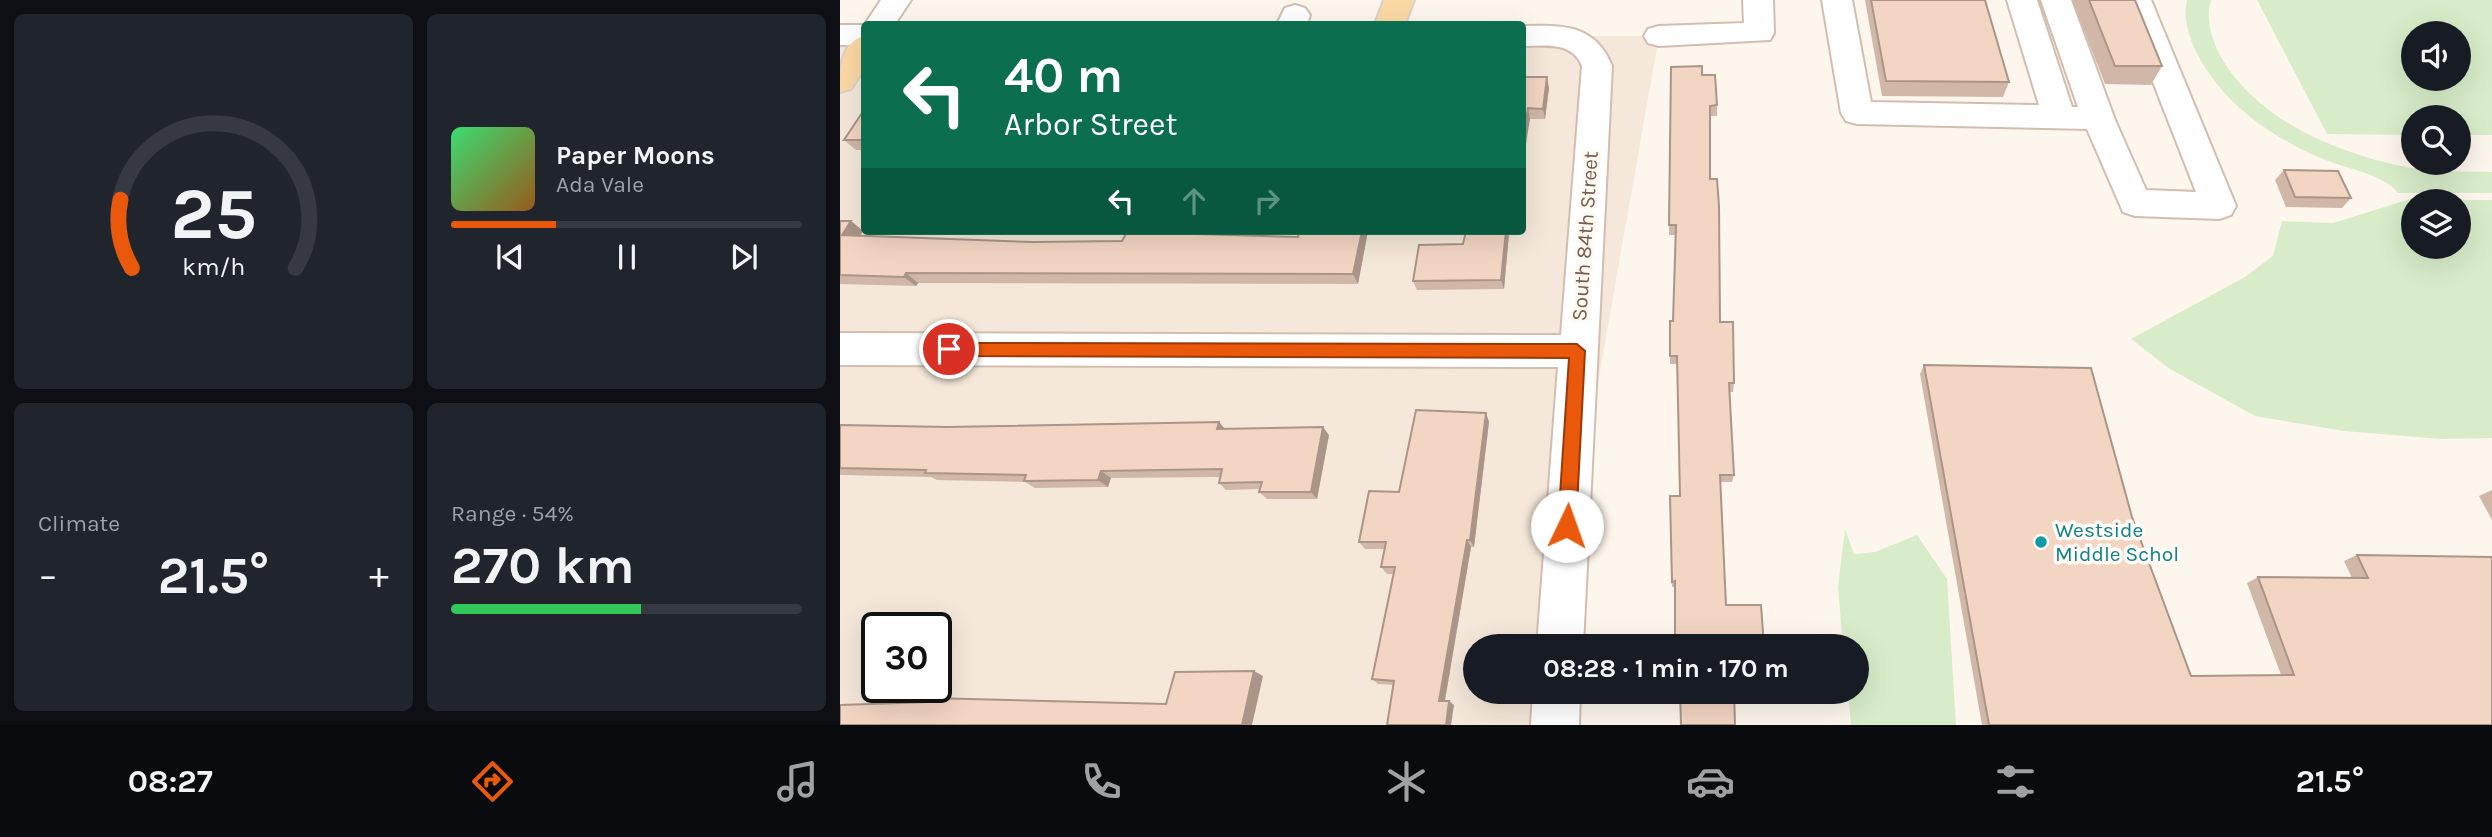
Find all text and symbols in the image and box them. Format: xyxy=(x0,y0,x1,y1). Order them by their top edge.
map controls xyxy=(2401,21,2471,259)
button: sound xyxy=(2401,21,2471,91)
text: 40 m xyxy=(1004,47,1123,104)
icon: left xyxy=(889,49,980,140)
button: search xyxy=(2401,105,2471,175)
text: Arbor Street xyxy=(1004,106,1177,143)
text: Paper Moons xyxy=(556,140,715,171)
street label: South 84th Street xyxy=(1567,150,1603,322)
text: 25 xyxy=(170,171,257,256)
text: Ada Vale xyxy=(556,171,644,198)
icon: left xyxy=(1102,182,1140,220)
icon: ahead xyxy=(1175,182,1213,220)
icon: right xyxy=(1248,182,1286,220)
button: layers xyxy=(2401,189,2471,259)
icon: previous xyxy=(491,238,529,276)
icon: pause xyxy=(608,238,646,276)
icon: next xyxy=(725,238,763,276)
text: km/h xyxy=(182,252,245,281)
pin xyxy=(919,319,979,379)
icon: arrive xyxy=(930,330,968,368)
position arrow xyxy=(1530,489,1604,563)
text: Range · 54% xyxy=(451,500,574,527)
text: Climate xyxy=(38,510,120,537)
place label: Westside Middle Schol xyxy=(2055,518,2179,566)
marker: Westside Middle Schol xyxy=(2033,534,2049,550)
text: 270 km xyxy=(451,535,634,596)
text: 21.5° xyxy=(158,545,269,606)
text: − xyxy=(38,553,58,598)
text: + xyxy=(369,553,389,598)
speed limit sign: 30 xyxy=(861,612,952,703)
text: 08:28 · 1 min · 170 m xyxy=(1543,653,1789,684)
icon: directions xyxy=(468,757,517,806)
icon: music xyxy=(773,757,822,806)
icon: phone xyxy=(1077,757,1126,806)
icon: climate xyxy=(1382,757,1431,806)
icon: car xyxy=(1686,757,1735,806)
icon: filters xyxy=(1991,757,2040,806)
text: 08:27 xyxy=(128,763,213,800)
text: 21.5° xyxy=(2295,763,2364,800)

